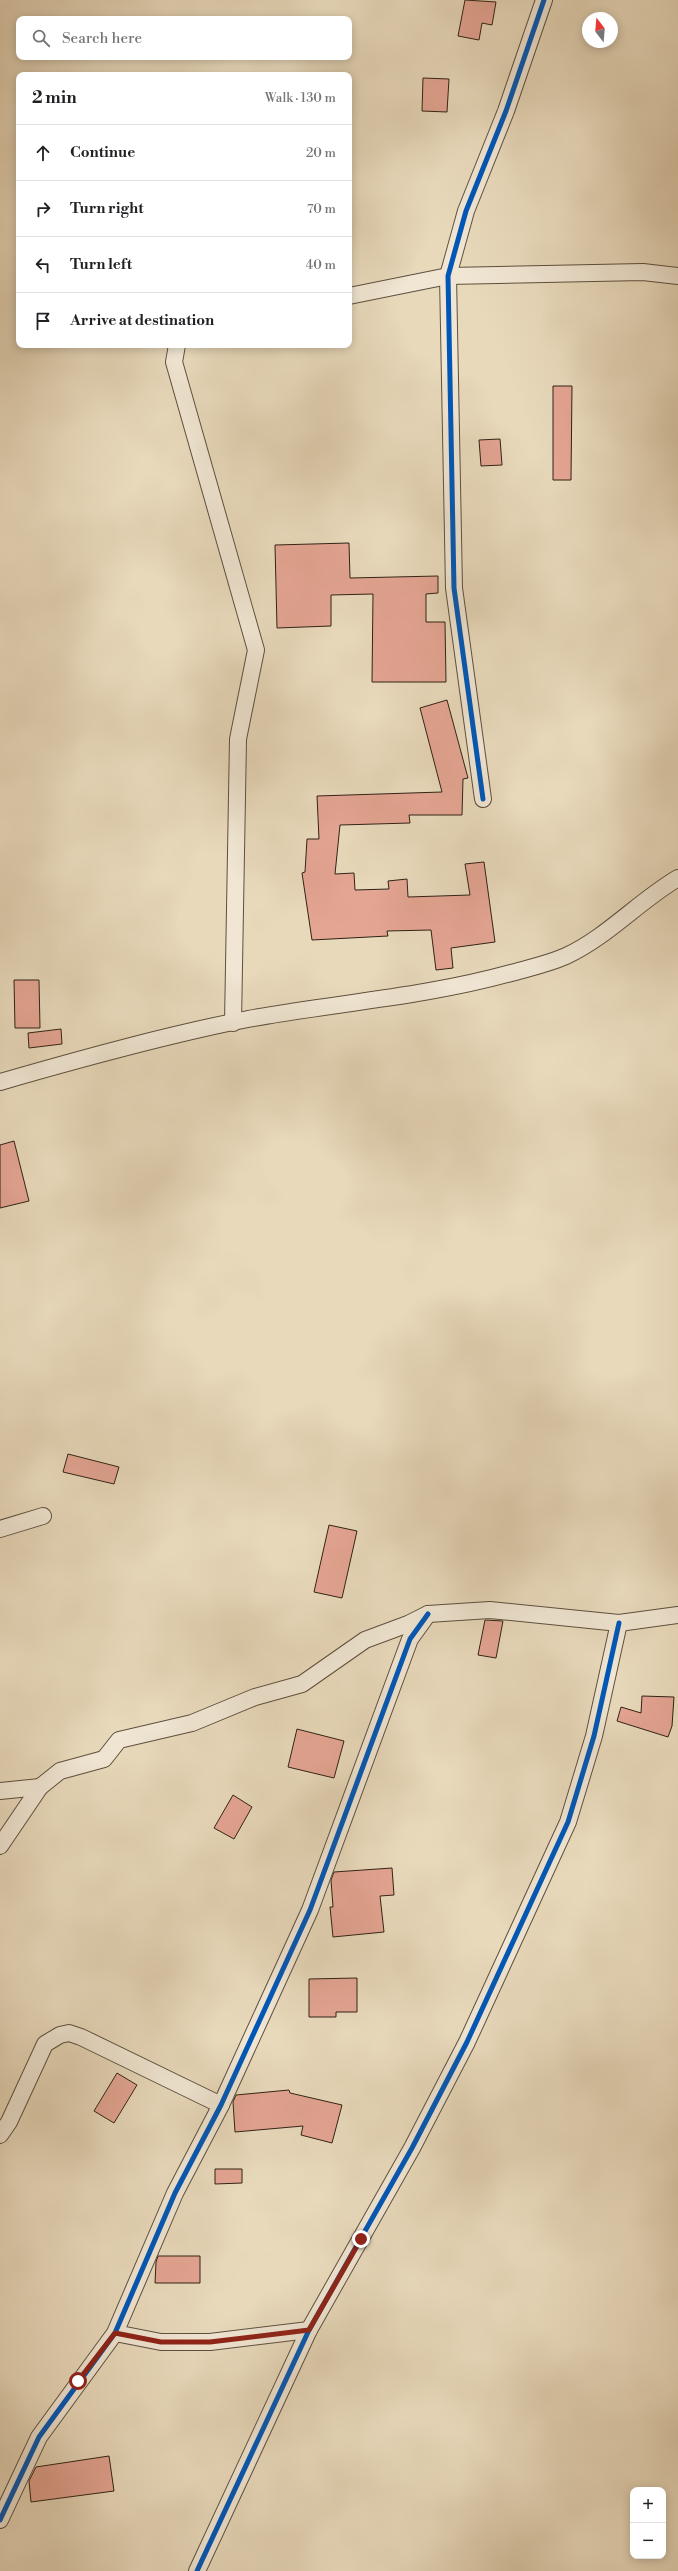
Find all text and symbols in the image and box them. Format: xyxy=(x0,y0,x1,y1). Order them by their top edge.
north arrow xyxy=(582,12,618,48)
search box xyxy=(16,16,352,60)
icon: search xyxy=(30,27,52,49)
text: Search here xyxy=(62,29,142,48)
text: 2 min xyxy=(32,87,77,109)
text: Walk · 130 m xyxy=(265,90,336,106)
icon: ahead xyxy=(32,142,54,164)
text: Continue xyxy=(70,143,135,162)
text: 20 m xyxy=(306,145,336,161)
icon: right xyxy=(32,198,54,220)
text: Turn right xyxy=(70,199,144,218)
text: 70 m xyxy=(307,201,336,217)
icon: left xyxy=(32,254,54,276)
text: Turn left xyxy=(70,255,132,274)
text: 40 m xyxy=(306,257,336,273)
icon: arrive xyxy=(32,310,54,332)
text: Arrive at destination xyxy=(70,311,214,330)
route end xyxy=(352,2230,370,2248)
route start xyxy=(69,2372,87,2390)
map controls xyxy=(630,2487,666,2559)
button: + xyxy=(630,2487,666,2523)
button: − xyxy=(630,2523,666,2559)

